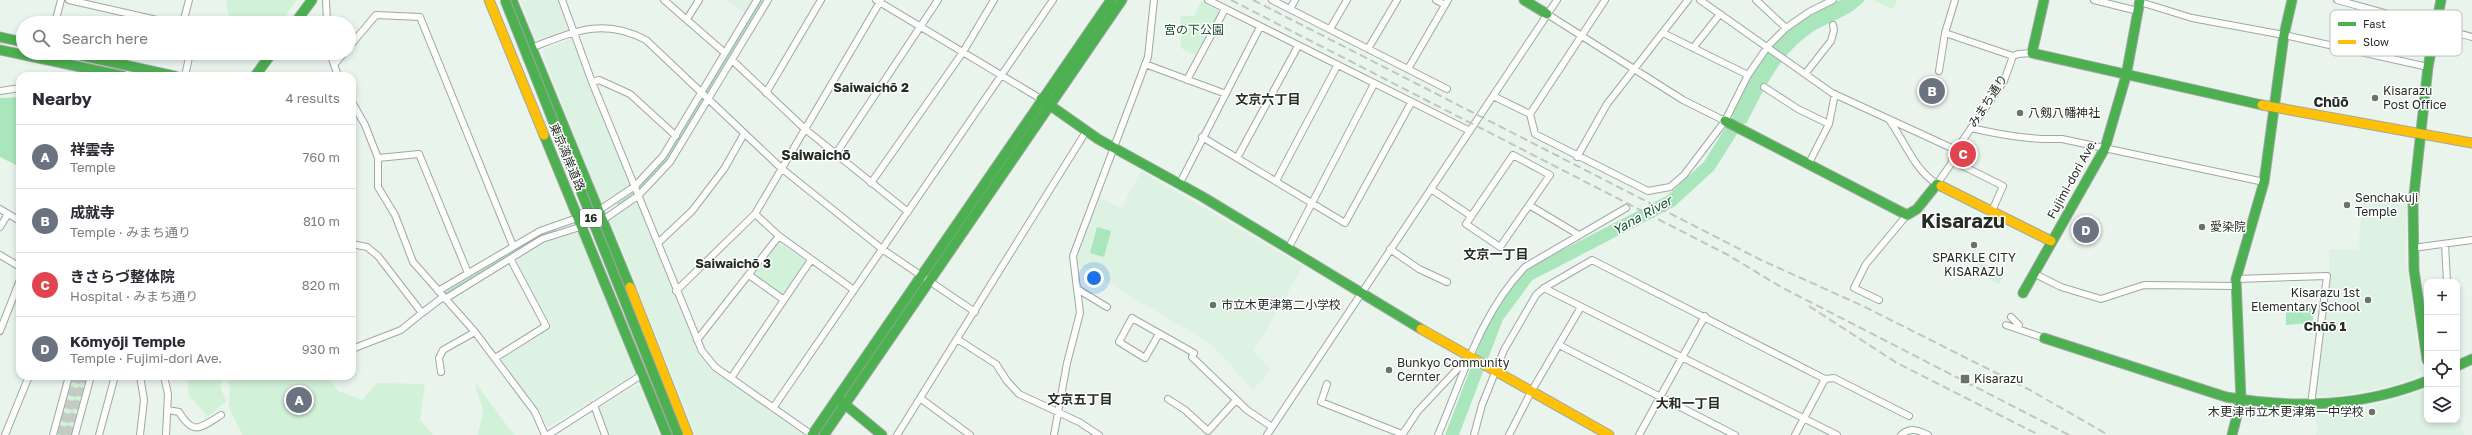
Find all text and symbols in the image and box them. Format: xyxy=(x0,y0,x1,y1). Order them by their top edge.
legend xyxy=(2330,10,2462,56)
search box xyxy=(16,16,356,60)
text: Fast xyxy=(2363,17,2386,30)
park label: 宮の下公園 xyxy=(1164,22,1224,37)
icon: search xyxy=(30,27,52,49)
text: Search here xyxy=(62,29,148,47)
text: Slow xyxy=(2363,35,2389,48)
street label: みまち通り xyxy=(1965,71,2010,130)
pin: B xyxy=(1919,76,1945,106)
district label: Saiwaichō 2 xyxy=(833,79,909,95)
place label: Kisarazu Post Office xyxy=(2383,83,2447,112)
text: Nearby xyxy=(32,88,92,109)
text: 4 results xyxy=(286,90,340,106)
district label: 文京六丁目 xyxy=(1235,91,1301,107)
district label: Chūō xyxy=(2313,93,2349,110)
marker: Kisarazu Post Office xyxy=(2370,93,2380,103)
place label: 八剱八幡神社 xyxy=(2028,105,2100,120)
marker: 八剱八幡神社 xyxy=(2015,108,2025,118)
street label: 東京湾岸道路 xyxy=(546,121,588,193)
street label: Fujimi-dori Ave. xyxy=(2043,136,2100,221)
pin: C xyxy=(1950,139,1976,169)
text: 祥雲寺 xyxy=(70,140,115,158)
district label: Saiwaichō xyxy=(781,146,851,163)
text: A xyxy=(40,149,50,165)
text: 760 m xyxy=(302,149,340,165)
text: Temple xyxy=(70,159,116,175)
place label: Senchakuji Temple xyxy=(2355,190,2418,219)
water label: Yana River xyxy=(1610,191,1676,238)
marker: Senchakuji Temple xyxy=(2342,200,2352,210)
text: 成就寺 xyxy=(70,203,115,221)
district label: Kisarazu xyxy=(1921,208,2005,232)
road number: 16 xyxy=(580,209,602,227)
text: B xyxy=(40,213,50,229)
text: 810 m xyxy=(303,213,340,229)
pin: D xyxy=(2073,215,2099,245)
place label: 愛染院 xyxy=(2210,219,2246,234)
marker: 愛染院 xyxy=(2197,222,2207,232)
text: Temple · みまち通り xyxy=(70,224,191,240)
marker: SPARKLE CITY KISARAZU xyxy=(1969,240,1979,250)
district label: 文京一丁目 xyxy=(1463,246,1529,262)
place label: SPARKLE CITY KISARAZU xyxy=(1932,250,2016,279)
district label: Saiwaichō 3 xyxy=(695,255,771,271)
text: きさらづ整体院 xyxy=(70,267,175,285)
your location xyxy=(1084,268,1104,288)
text: C xyxy=(40,277,50,293)
text: 820 m xyxy=(302,277,340,293)
map controls xyxy=(2424,279,2460,423)
button: + xyxy=(2424,279,2460,315)
place label: Kisarazu 1st Elementary School xyxy=(2251,285,2360,314)
text: Hospital · みまち通り xyxy=(70,288,198,304)
marker: Kisarazu 1st Elementary School xyxy=(2363,295,2373,305)
place label: 市立木更津第二小学校 xyxy=(1221,297,1341,312)
marker: 市立木更津第二小学校 xyxy=(1208,300,1218,310)
button: − xyxy=(2424,315,2460,351)
district label: Chūō 1 xyxy=(2304,318,2347,334)
text: Kōmyōji Temple xyxy=(70,332,186,350)
text: D xyxy=(40,341,50,357)
text: 930 m xyxy=(302,341,340,357)
text: Temple · Fujimi-dori Ave. xyxy=(70,350,222,366)
button: locate xyxy=(2424,351,2460,387)
place label: Bunkyo Community Cernter xyxy=(1397,355,1510,384)
marker: Bunkyo Community Cernter xyxy=(1384,365,1394,375)
place label: Kisarazu xyxy=(1974,371,2023,386)
marker: Kisarazu xyxy=(1959,373,1971,385)
pin: A xyxy=(286,385,312,415)
button: layers xyxy=(2424,387,2460,423)
district label: 文京五丁目 xyxy=(1047,391,1113,407)
district label: 大和一丁目 xyxy=(1655,395,1721,411)
place label: 木更津市立木更津第一中学校 xyxy=(2208,404,2364,419)
marker: 木更津市立木更津第一中学校 xyxy=(2367,407,2377,417)

